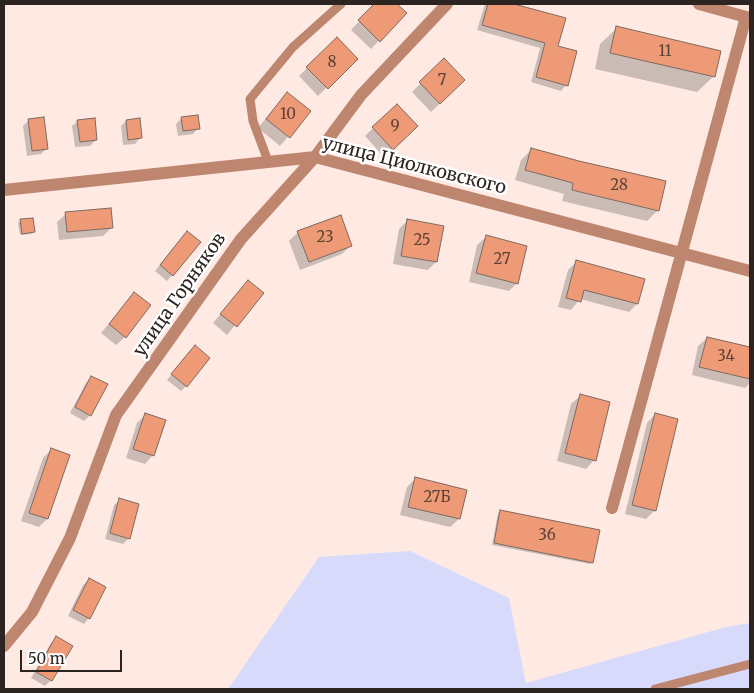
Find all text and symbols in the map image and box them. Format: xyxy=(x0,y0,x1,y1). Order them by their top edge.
house number: 11 xyxy=(658,43,672,61)
house number: 8 xyxy=(328,54,336,72)
house number: 7 xyxy=(438,72,446,90)
house number: 10 xyxy=(280,106,296,124)
house number: 9 xyxy=(390,118,400,136)
street label: улица Циолковского xyxy=(320,133,508,199)
house number: 28 xyxy=(610,177,628,195)
street label: улица Горняков xyxy=(129,229,231,361)
house number: 23 xyxy=(317,229,333,247)
house number: 25 xyxy=(413,232,431,250)
house number: 27 xyxy=(494,251,510,269)
house number: 34 xyxy=(717,348,735,366)
house number: 27Б xyxy=(423,489,451,507)
house number: 36 xyxy=(538,527,556,545)
scale bar xyxy=(22,640,125,672)
text: 50 m xyxy=(28,649,65,668)

